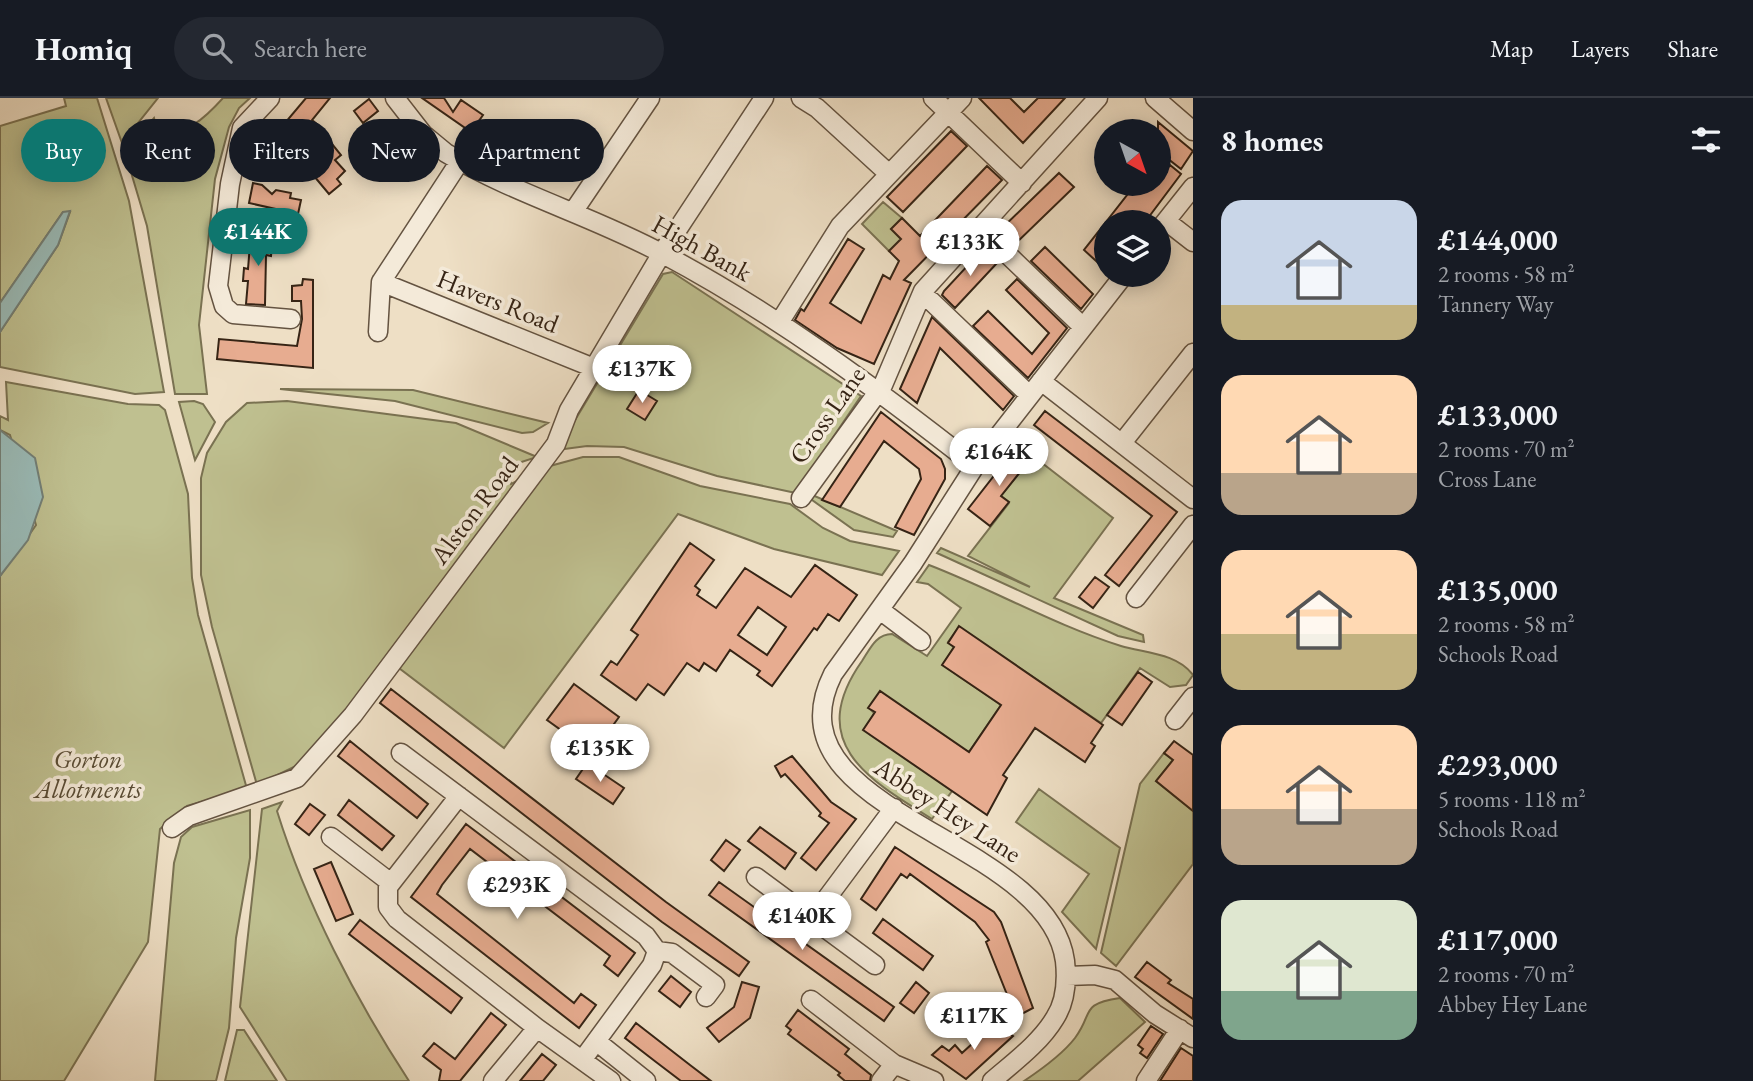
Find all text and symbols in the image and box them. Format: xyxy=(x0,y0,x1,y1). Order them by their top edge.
search box xyxy=(174,17,664,80)
text: Homiq xyxy=(35,27,132,70)
icon: search xyxy=(198,29,236,67)
text: Search here xyxy=(254,31,367,65)
text: Map xyxy=(1490,33,1533,64)
text: Layers xyxy=(1571,33,1630,64)
text: Share xyxy=(1668,33,1718,64)
chip: Buy xyxy=(21,119,106,182)
chip: Rent xyxy=(120,119,215,182)
chip: Filters xyxy=(229,119,334,182)
chip: New xyxy=(348,119,440,182)
chip: Apartment xyxy=(454,119,604,182)
north arrow xyxy=(1094,119,1171,196)
map controls xyxy=(1094,119,1171,287)
text: 8 homes xyxy=(1221,121,1323,160)
icon: filters xyxy=(1687,121,1725,159)
street label: High Bank xyxy=(646,207,759,290)
pin: £144K xyxy=(209,208,307,268)
button: layers xyxy=(1094,210,1171,287)
text: £144K xyxy=(224,216,292,246)
pin: £133K xyxy=(921,218,1019,278)
text: £144,000 xyxy=(1438,220,1558,259)
text: £133K xyxy=(936,226,1004,256)
icon: home xyxy=(1277,228,1361,312)
text: 2 rooms · 58 m² xyxy=(1438,259,1575,289)
street label: Havers Road xyxy=(432,261,565,341)
text: Tannery Way xyxy=(1438,289,1554,319)
pin: £137K xyxy=(593,345,691,405)
text: £137K xyxy=(608,353,676,383)
street label: Cross Lane xyxy=(781,360,873,470)
text: £133,000 xyxy=(1438,395,1558,434)
icon: home xyxy=(1277,403,1361,487)
pin: £164K xyxy=(950,428,1048,488)
text: 2 rooms · 70 m² xyxy=(1438,434,1575,464)
text: £164K xyxy=(965,436,1033,466)
street label: Alston Road xyxy=(422,448,526,572)
text: Cross Lane xyxy=(1438,464,1537,494)
text: £135,000 xyxy=(1438,570,1558,609)
icon: home xyxy=(1277,578,1361,662)
text: 2 rooms · 58 m² xyxy=(1438,609,1575,639)
text: Schools Road xyxy=(1438,639,1558,669)
pin: £135K xyxy=(551,724,649,784)
text: £135K xyxy=(566,732,634,762)
park label: Gorton Allotments xyxy=(33,742,142,806)
text: £293,000 xyxy=(1438,745,1558,784)
street label: Abbey Hey Lane xyxy=(867,749,1028,870)
icon: home xyxy=(1277,753,1361,837)
text: 5 rooms · 118 m² xyxy=(1438,784,1586,814)
text: Schools Road xyxy=(1438,814,1558,844)
pin: £293K xyxy=(468,862,566,921)
text: £293K xyxy=(483,869,551,899)
pin: £140K xyxy=(753,892,851,952)
text: £140K xyxy=(768,900,836,930)
text: £117,000 xyxy=(1438,920,1558,959)
icon: home xyxy=(1277,928,1361,1012)
text: 2 rooms · 70 m² xyxy=(1438,959,1575,989)
text: Abbey Hey Lane xyxy=(1438,989,1587,1019)
pin: £117K xyxy=(925,992,1023,1052)
text: £117K xyxy=(940,1000,1008,1030)

